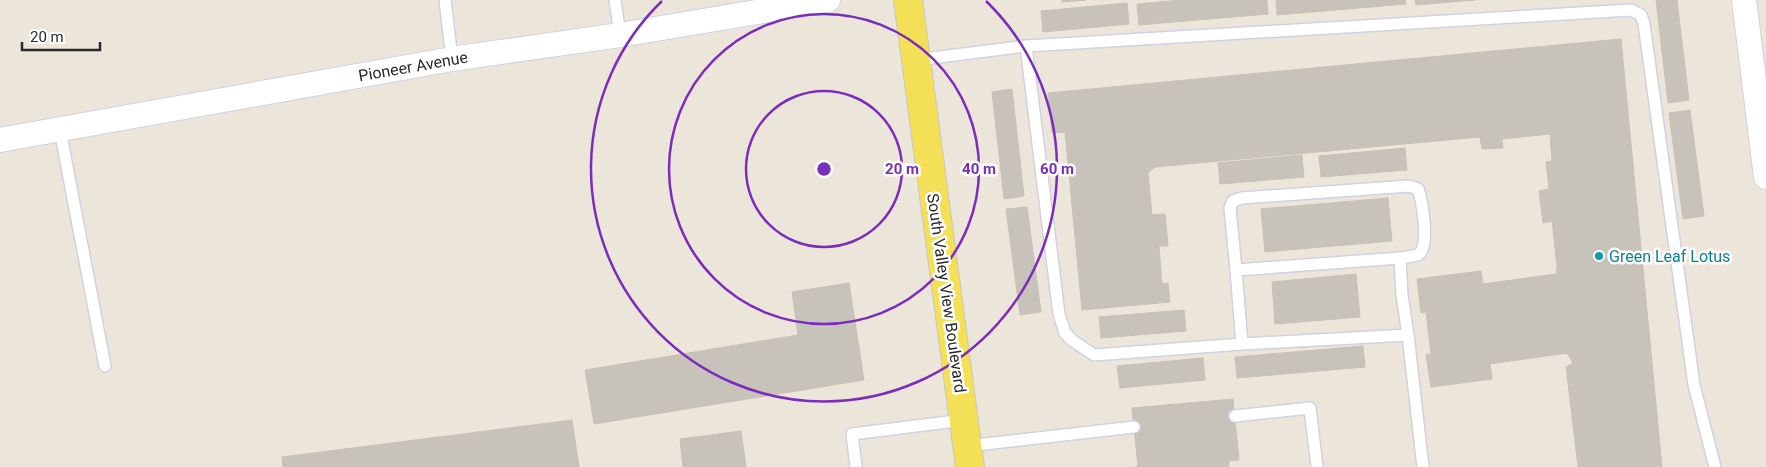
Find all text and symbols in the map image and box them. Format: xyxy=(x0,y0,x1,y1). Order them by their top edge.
scale bar xyxy=(22,20,100,52)
text: 20 m xyxy=(30,28,64,46)
street label: Pioneer Avenue xyxy=(357,48,469,85)
centre of rings xyxy=(815,160,833,178)
text: 20 m xyxy=(885,160,919,178)
text: 40 m xyxy=(962,160,996,178)
text: 60 m xyxy=(1040,160,1074,178)
street label: South Valley View Boulevard xyxy=(923,192,970,394)
place label: Green Leaf Lotus xyxy=(1609,247,1730,266)
marker: Green Leaf Lotus xyxy=(1593,250,1605,262)

